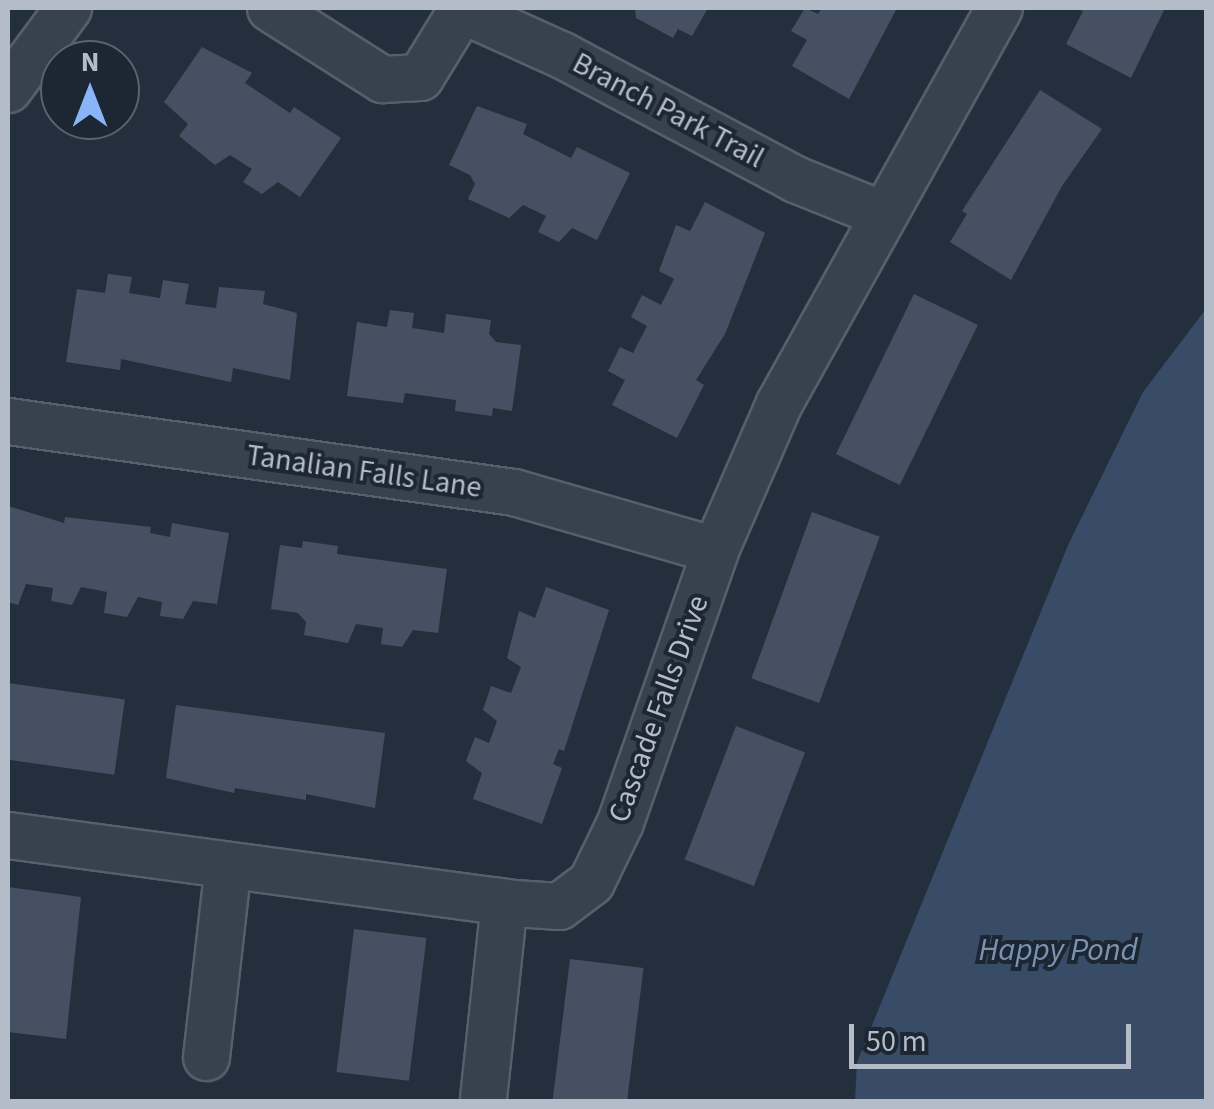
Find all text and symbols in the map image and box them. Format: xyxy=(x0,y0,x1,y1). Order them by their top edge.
north arrow xyxy=(40,40,140,140)
text: N xyxy=(81,42,99,82)
street label: Branch Park Trail xyxy=(566,45,770,177)
street label: Tanalian Falls Lane xyxy=(244,438,484,506)
street label: Cascade Falls Drive xyxy=(601,591,717,827)
water label: Happy Pond xyxy=(978,931,1138,969)
scale bar xyxy=(854,1004,1136,1066)
text: 50 m xyxy=(866,1020,927,1063)

